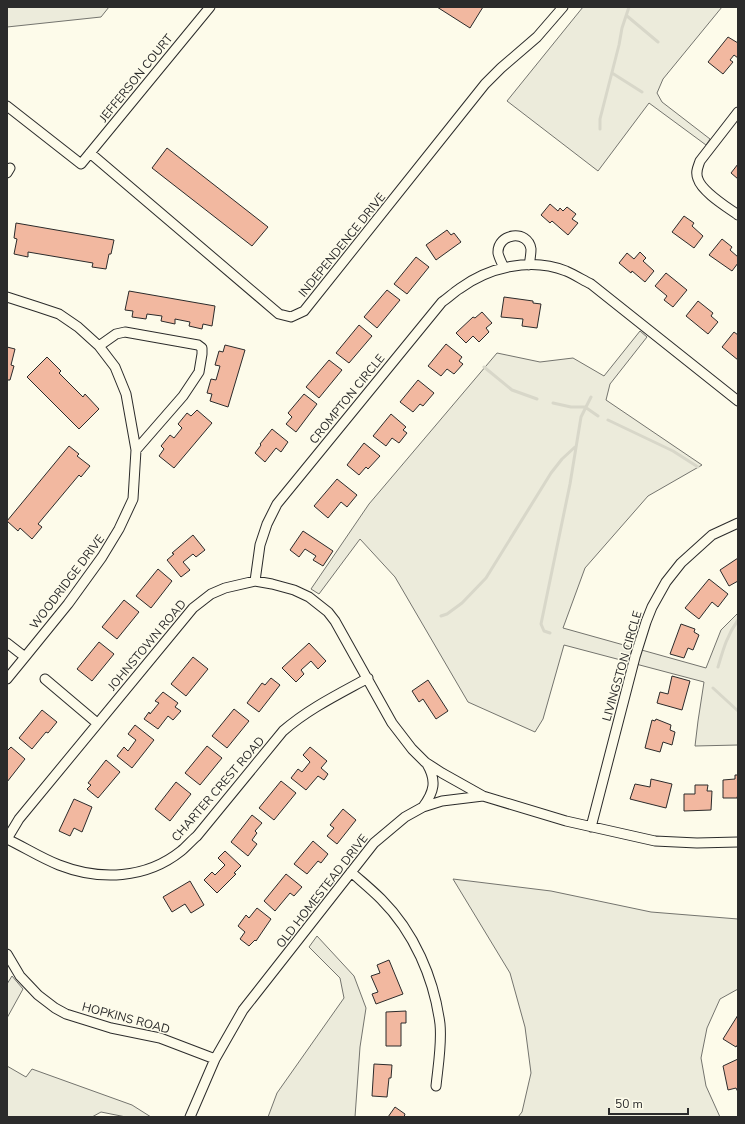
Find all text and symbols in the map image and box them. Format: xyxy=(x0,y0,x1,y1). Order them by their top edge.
street label: JEFFERSON COURT xyxy=(95,30,177,126)
street label: INDEPENDENCE DRIVE xyxy=(295,190,389,300)
street label: CROMPTON CIRCLE xyxy=(306,351,388,447)
street label: WOODRIDGE DRIVE xyxy=(26,532,108,632)
street label: JOHNSTOWN ROAD xyxy=(104,596,190,695)
street label: LIVINGSTON CIRCLE xyxy=(599,609,645,723)
street label: CHARTER CREST ROAD xyxy=(168,733,268,845)
street label: OLD HOMESTEAD DRIVE xyxy=(272,831,372,951)
street label: HOPKINS ROAD xyxy=(80,999,172,1037)
scale bar xyxy=(609,1090,688,1116)
text: 50 m xyxy=(615,1096,643,1112)

